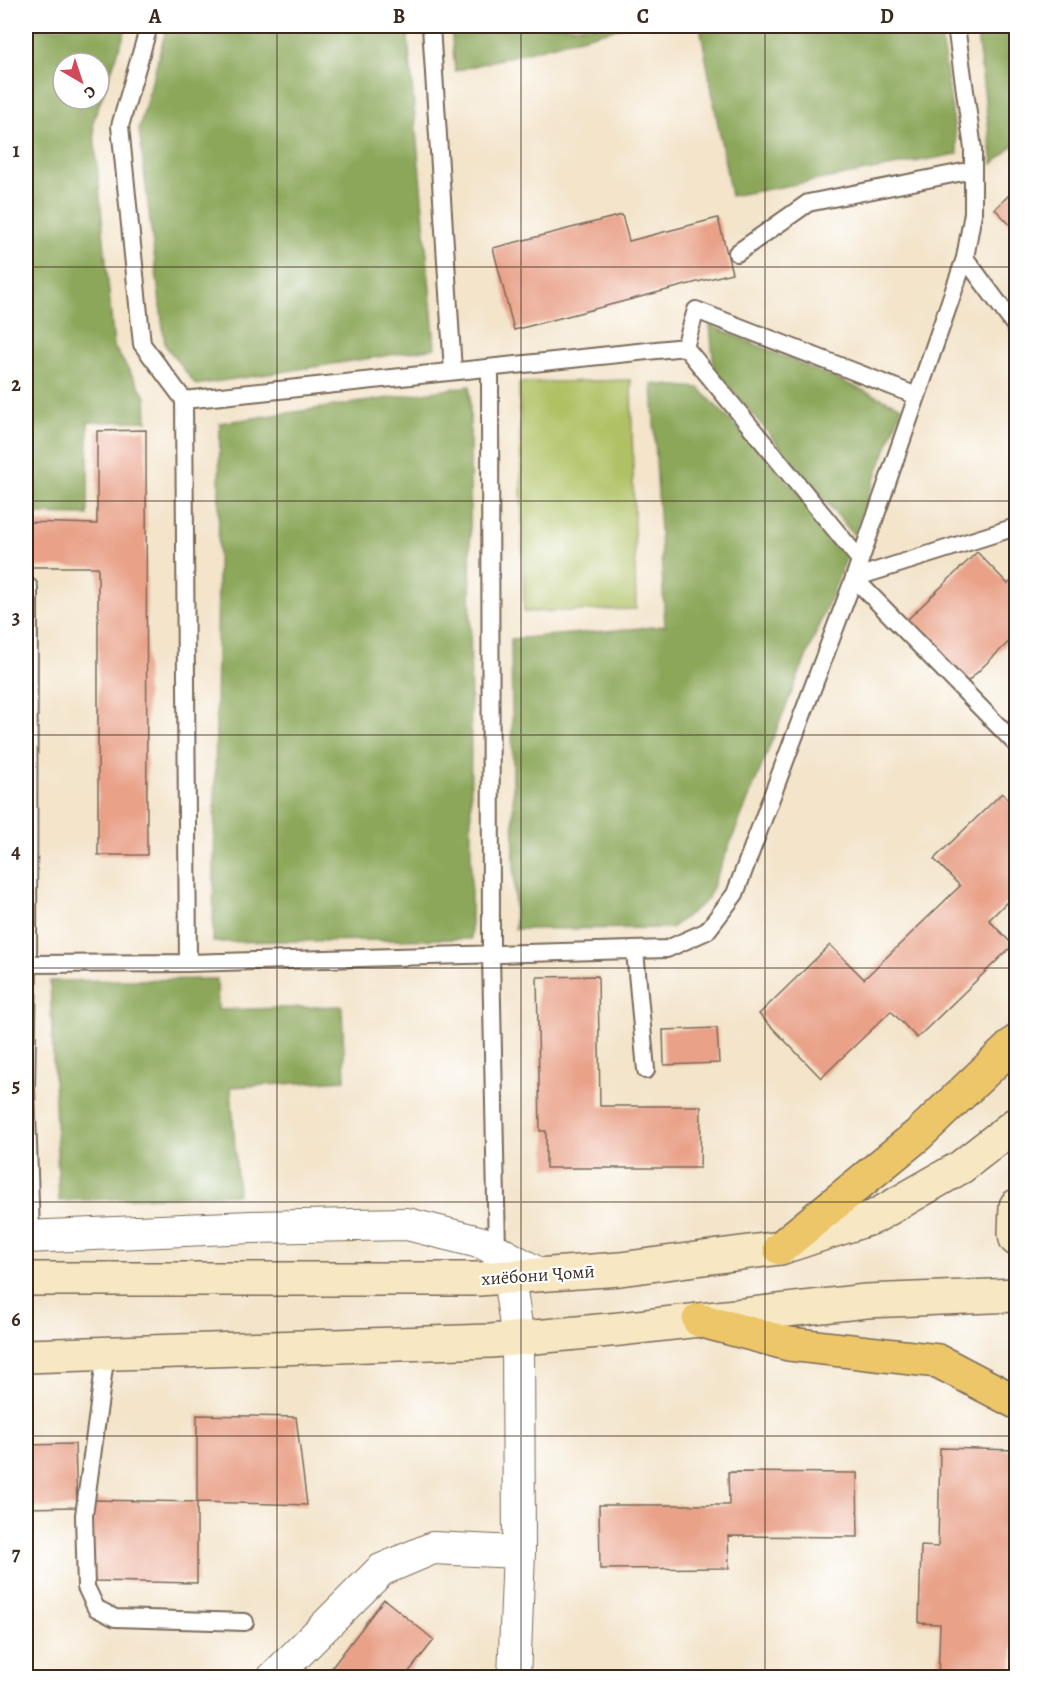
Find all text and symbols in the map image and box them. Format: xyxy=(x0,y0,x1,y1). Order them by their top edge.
text: A xyxy=(148,3,162,30)
text: B xyxy=(393,3,405,30)
text: C xyxy=(637,3,649,30)
text: D xyxy=(880,3,894,30)
north arrow xyxy=(51,51,111,111)
text: С xyxy=(79,80,101,104)
text: 1 xyxy=(12,137,20,164)
text: 2 xyxy=(11,371,21,398)
text: 3 xyxy=(12,604,20,631)
text: 4 xyxy=(11,838,21,865)
text: 5 xyxy=(12,1072,20,1099)
street label: хиёбони Ҷомӣ xyxy=(481,1259,595,1291)
text: 6 xyxy=(11,1306,21,1333)
text: 7 xyxy=(12,1540,21,1567)

